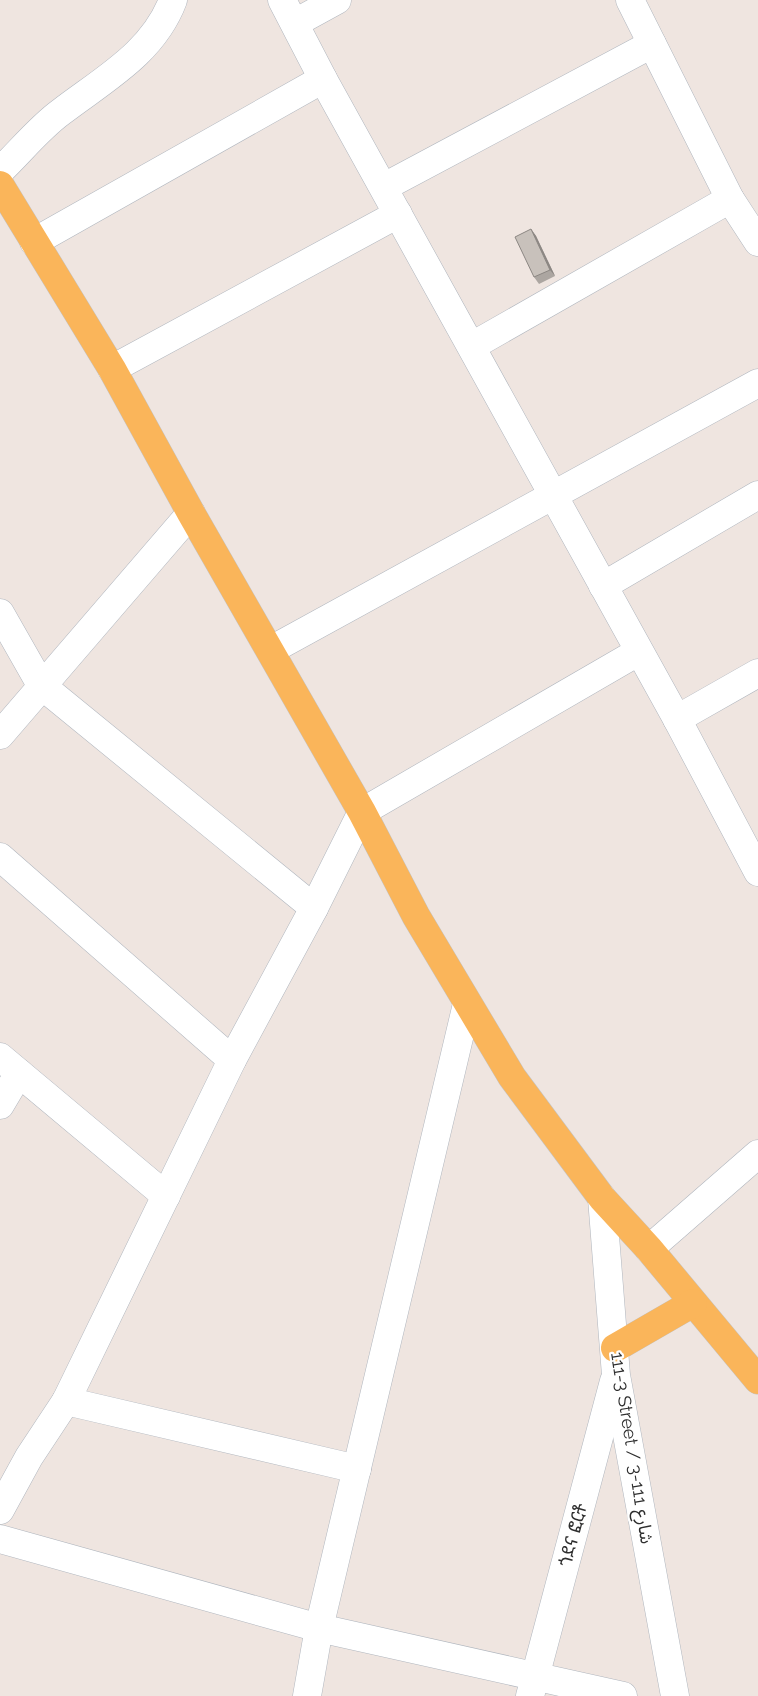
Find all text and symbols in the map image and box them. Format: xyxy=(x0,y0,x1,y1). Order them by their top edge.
street label: 111-3 Street / شارع 111-3 xyxy=(603,1350,658,1546)
street label: ጎደና ፎርቶ xyxy=(554,1501,591,1569)

